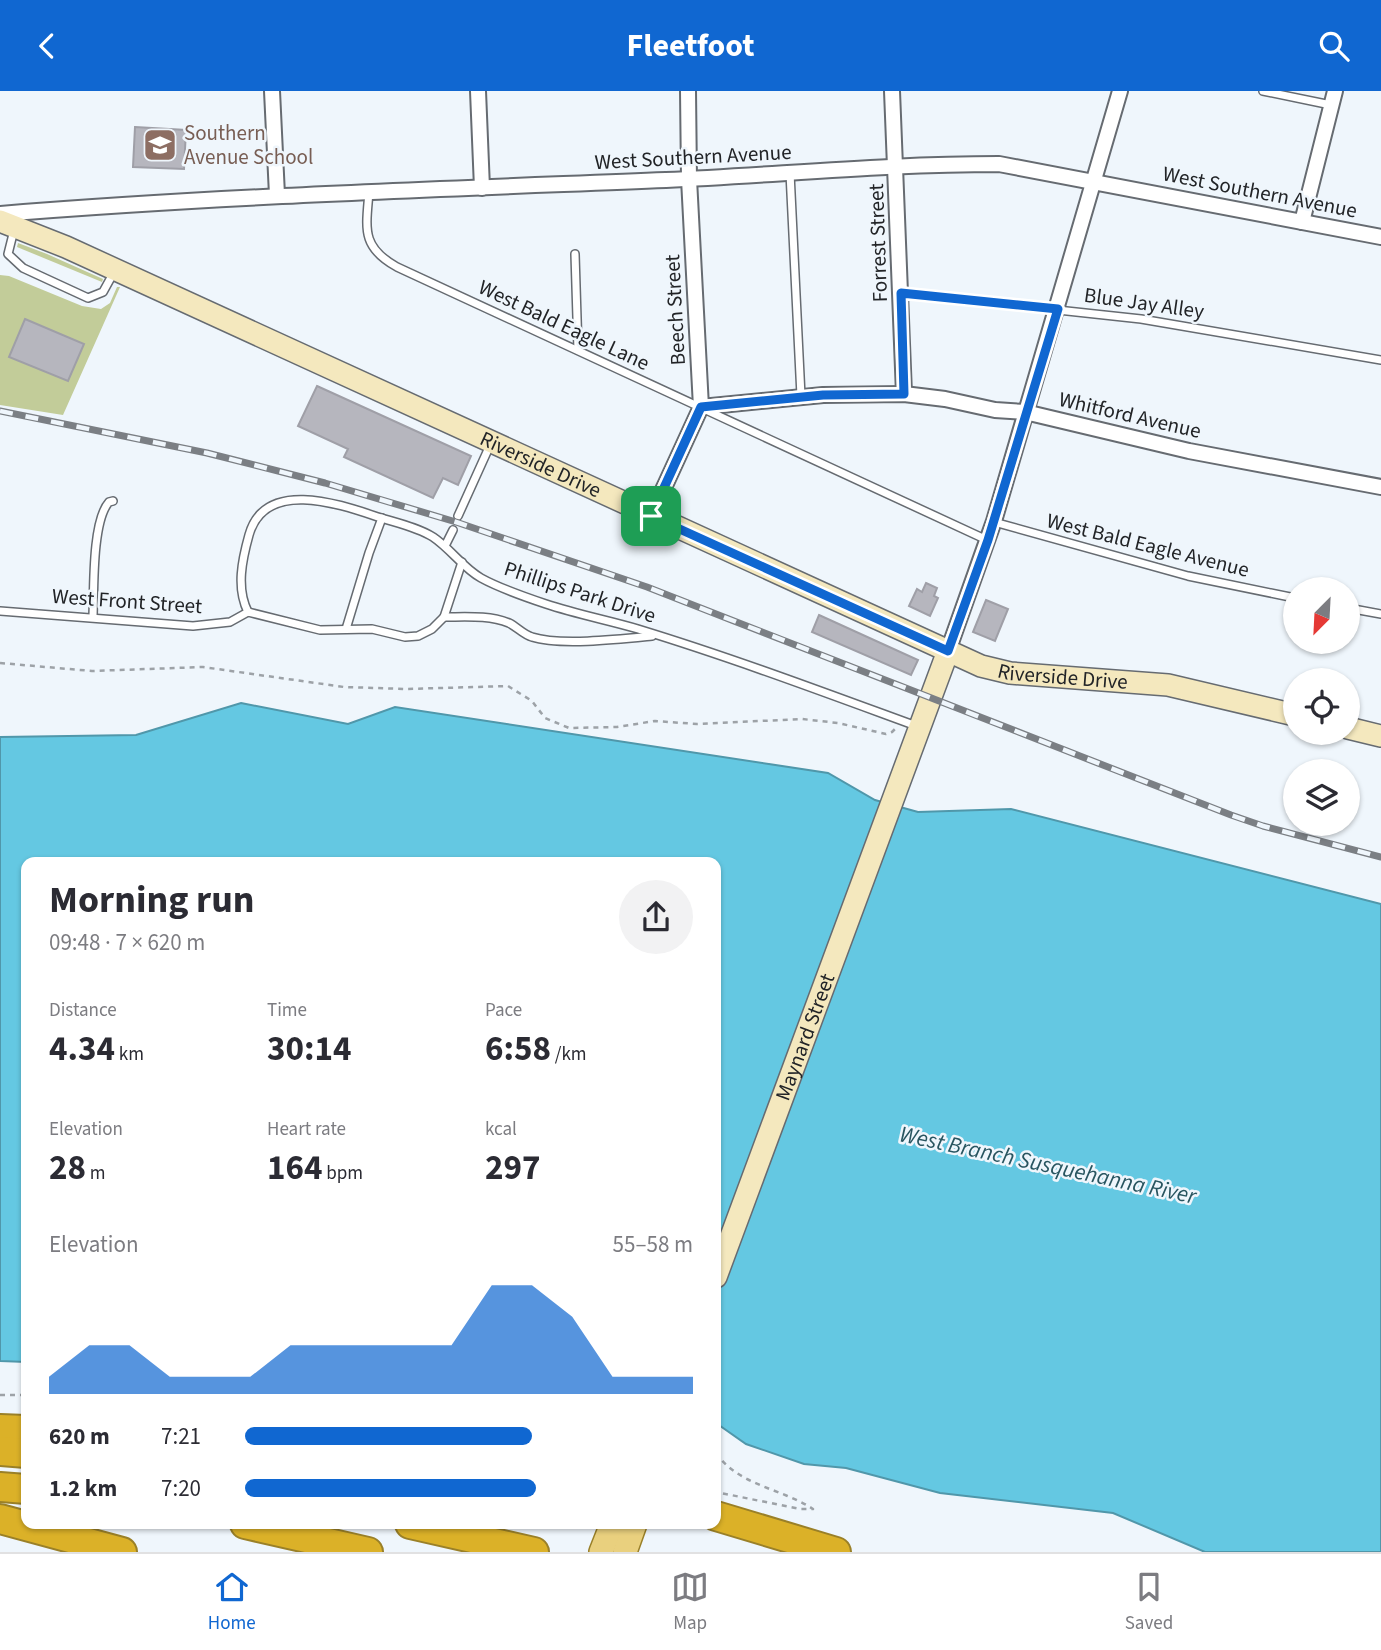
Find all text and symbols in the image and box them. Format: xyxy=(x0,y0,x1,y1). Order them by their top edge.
text: Fleetfoot xyxy=(626,23,755,69)
icon: back xyxy=(28,27,66,65)
icon: search xyxy=(1315,27,1353,65)
place label: Southern Avenue School xyxy=(184,118,313,172)
school or university icon: Southern Avenue School xyxy=(141,126,179,164)
street label: West Southern Avenue xyxy=(594,137,792,177)
street label: West Southern Avenue xyxy=(1160,158,1360,226)
street label: Forrest Street xyxy=(861,183,895,303)
street label: Beech Street xyxy=(657,254,693,366)
street label: West Bald Eagle Lane xyxy=(474,272,654,378)
street label: Blue Jay Alley xyxy=(1082,280,1206,326)
street label: Whitford Avenue xyxy=(1056,384,1204,446)
street label: Riverside Drive xyxy=(475,424,606,505)
pin xyxy=(621,486,681,546)
icon: arrive xyxy=(632,497,670,535)
street label: West Bald Eagle Avenue xyxy=(1044,505,1252,585)
street label: Phillips Park Drive xyxy=(500,553,660,631)
north arrow xyxy=(1283,577,1360,655)
map controls xyxy=(1283,577,1360,836)
street label: West Front Street xyxy=(51,581,203,621)
street label: Riverside Drive xyxy=(995,656,1129,697)
button: locate xyxy=(1283,668,1360,745)
button: layers xyxy=(1283,759,1360,836)
text: Morning run xyxy=(49,873,254,927)
button: share xyxy=(619,880,693,954)
text: 09:48 · 7 × 620 m xyxy=(49,926,205,959)
street label: Maynard Street xyxy=(768,969,842,1105)
text: Distance xyxy=(49,997,117,1024)
text: Time xyxy=(267,997,307,1024)
text: Pace xyxy=(485,997,522,1024)
text: 4.34 xyxy=(49,1024,115,1074)
text: 30:14 xyxy=(267,1024,351,1074)
text: 6:58 xyxy=(485,1024,551,1074)
text: km xyxy=(115,1041,144,1068)
text: /km xyxy=(551,1041,587,1068)
text: Elevation xyxy=(49,1116,123,1143)
text: Heart rate xyxy=(267,1116,346,1143)
text: kcal xyxy=(485,1116,517,1143)
water label: West Branch Susquehanna River xyxy=(897,1117,1200,1213)
text: 28 xyxy=(49,1143,86,1193)
text: 164 xyxy=(267,1143,322,1193)
text: 297 xyxy=(485,1143,540,1193)
text: m xyxy=(86,1160,106,1187)
text: bpm xyxy=(322,1160,363,1187)
text: Elevation xyxy=(49,1228,139,1261)
text: 55–58 m xyxy=(613,1228,693,1261)
text: 620 m xyxy=(49,1420,110,1453)
text: 7:21 xyxy=(161,1420,201,1453)
text: 1.2 km xyxy=(49,1472,117,1505)
text: 7:20 xyxy=(161,1472,201,1505)
tab: Home xyxy=(208,1568,256,1637)
tab: Map xyxy=(671,1568,709,1637)
tab: Saved xyxy=(1125,1568,1173,1637)

